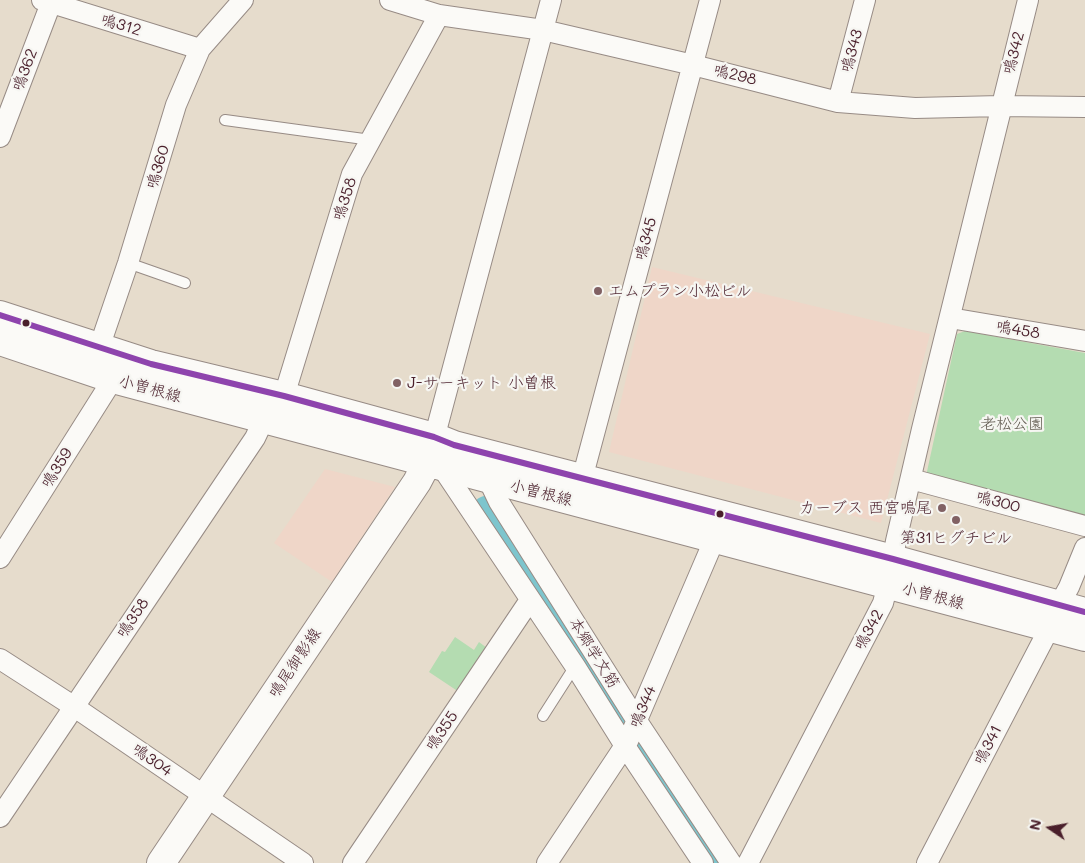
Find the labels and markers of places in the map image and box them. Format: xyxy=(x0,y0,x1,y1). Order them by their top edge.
place label: エムプラン小松ビル xyxy=(608,281,752,301)
marker: エムプラン小松ビル xyxy=(592,285,604,297)
unlabelled marker xyxy=(21,318,31,328)
place label: J-サーキット 小曽根 xyxy=(407,373,556,393)
marker: J-サーキット 小曽根 xyxy=(391,377,403,389)
place label: カーブス 西宮鳴尾 xyxy=(799,498,932,518)
marker: カーブス 西宮鳴尾 xyxy=(936,502,948,514)
unlabelled marker xyxy=(715,509,725,519)
marker: 第31ヒグチビル xyxy=(950,514,962,526)
place label: 第31ヒグチビル xyxy=(900,528,1012,548)

